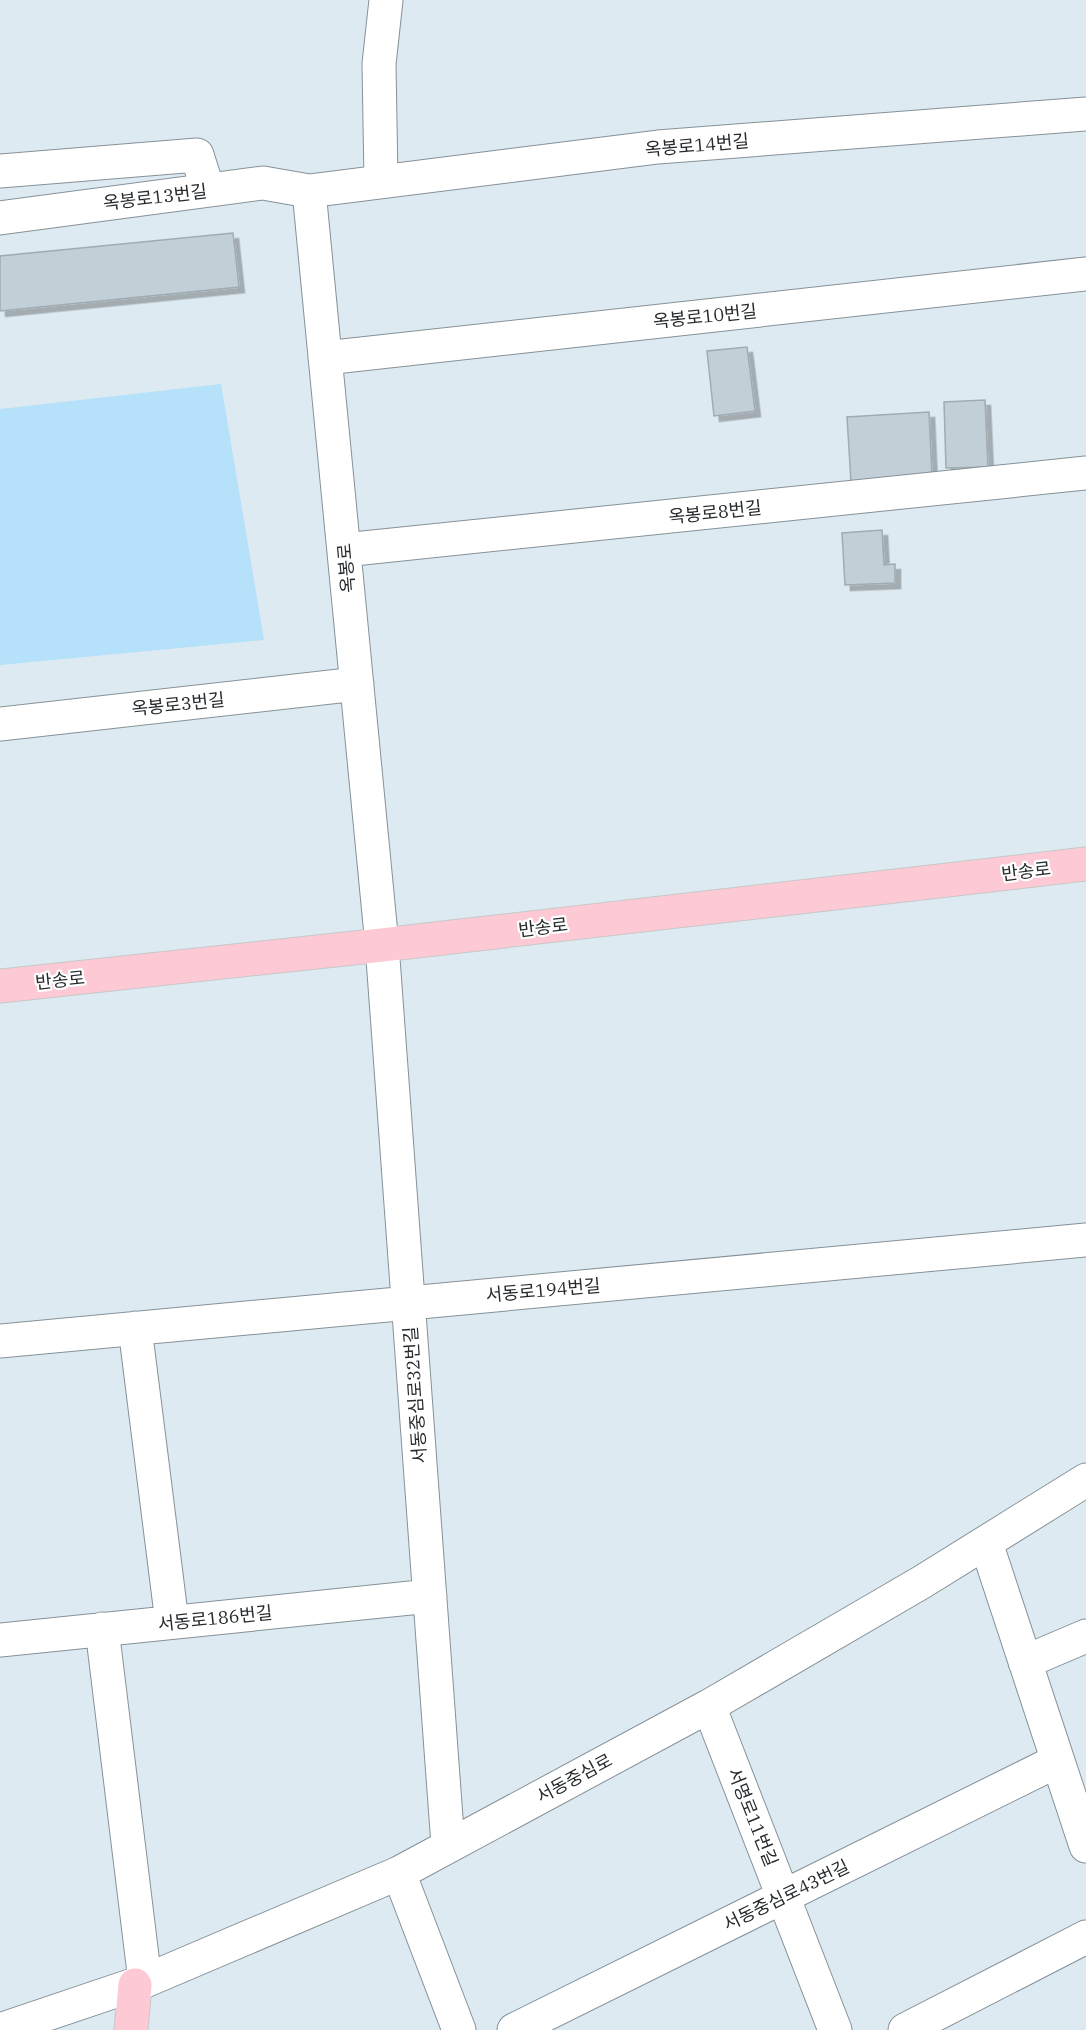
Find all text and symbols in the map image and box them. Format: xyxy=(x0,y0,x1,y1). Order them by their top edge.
street label: 옥봉로14번길 xyxy=(644,129,750,161)
street label: 옥봉로13번길 xyxy=(102,179,208,215)
street label: 옥봉로10번길 xyxy=(652,299,758,333)
street label: 옥봉로8번길 xyxy=(667,496,763,528)
street label: 옥봉로 xyxy=(332,542,360,594)
street label: 옥봉로3번길 xyxy=(130,688,226,720)
street label: 반송로 xyxy=(1000,857,1052,885)
street label: 반송로 xyxy=(517,913,569,941)
street label: 반송로 xyxy=(34,966,86,994)
street label: 서동로194번길 xyxy=(485,1274,601,1306)
street label: 서동중심로32번길 xyxy=(399,1326,431,1464)
street label: 서동로186번길 xyxy=(157,1601,273,1635)
street label: 서동중심로 xyxy=(532,1748,616,1808)
street label: 서명로11번길 xyxy=(723,1764,783,1870)
street label: 서동중심로43번길 xyxy=(719,1855,853,1935)

